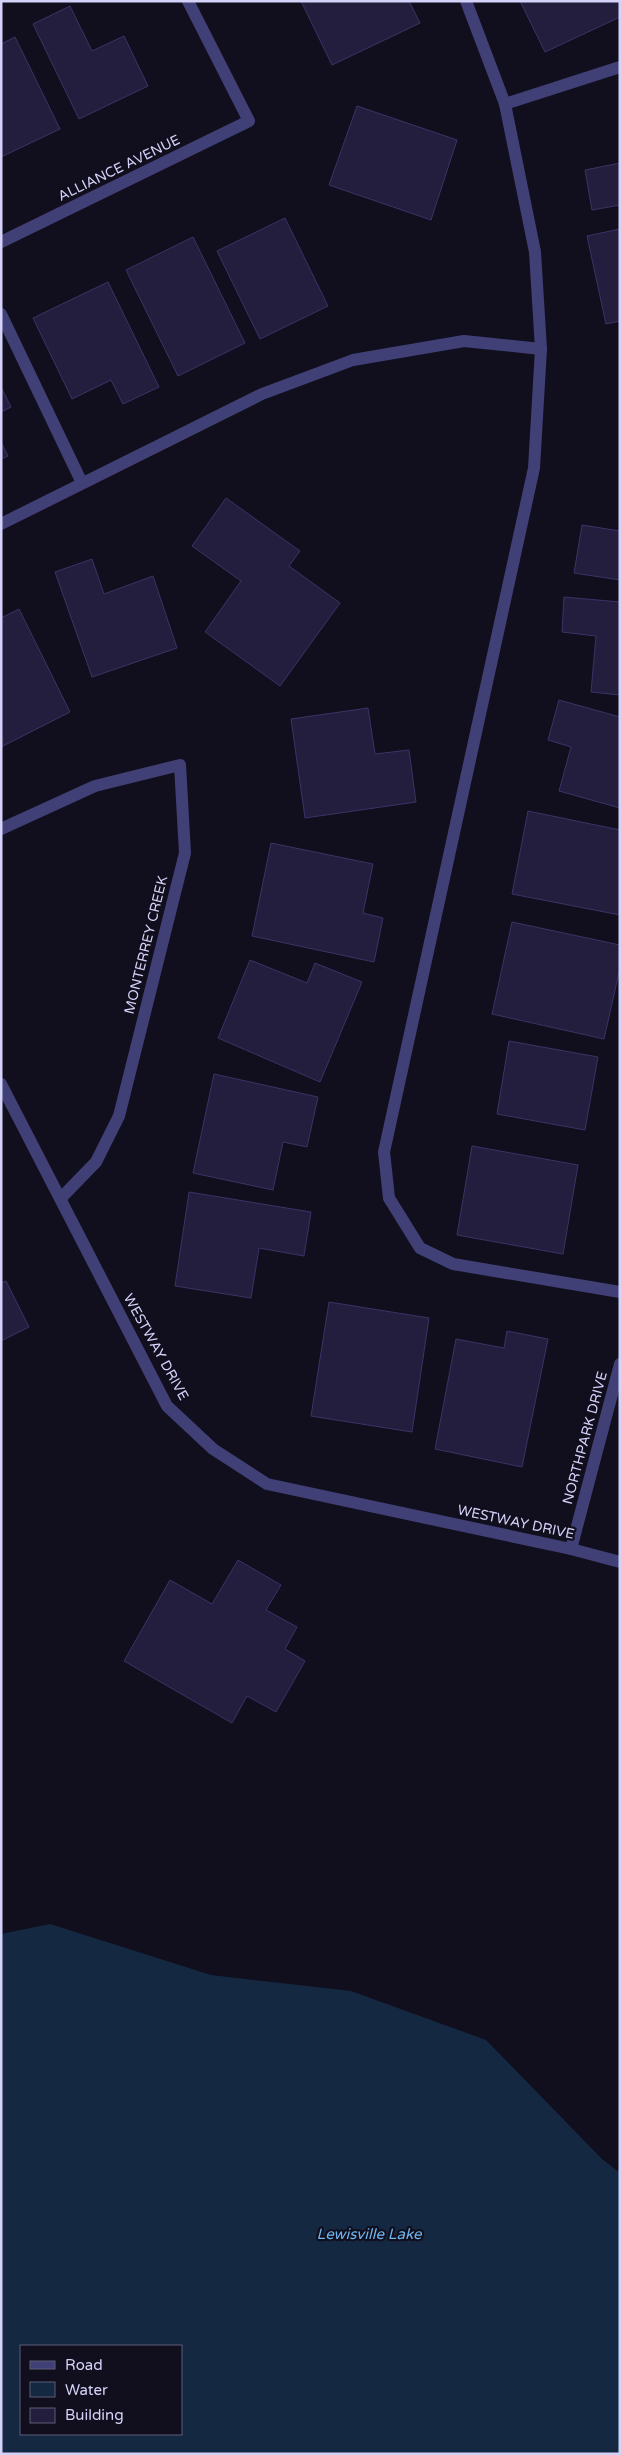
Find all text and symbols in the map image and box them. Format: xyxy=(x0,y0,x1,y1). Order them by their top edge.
street label: ALLIANCE AVENUE xyxy=(55,131,183,205)
street label: MONTERREY CREEK xyxy=(121,874,171,1016)
street label: WESTWAY DRIVE xyxy=(120,1291,192,1403)
street label: NORTHPARK DRIVE xyxy=(559,1370,611,1506)
street label: WESTWAY DRIVE xyxy=(456,1501,576,1543)
water label: Lewisville Lake xyxy=(317,2225,423,2243)
legend xyxy=(20,2345,182,2435)
text: Road xyxy=(65,2356,103,2374)
text: Water xyxy=(65,2381,108,2399)
text: Building xyxy=(65,2406,124,2424)

